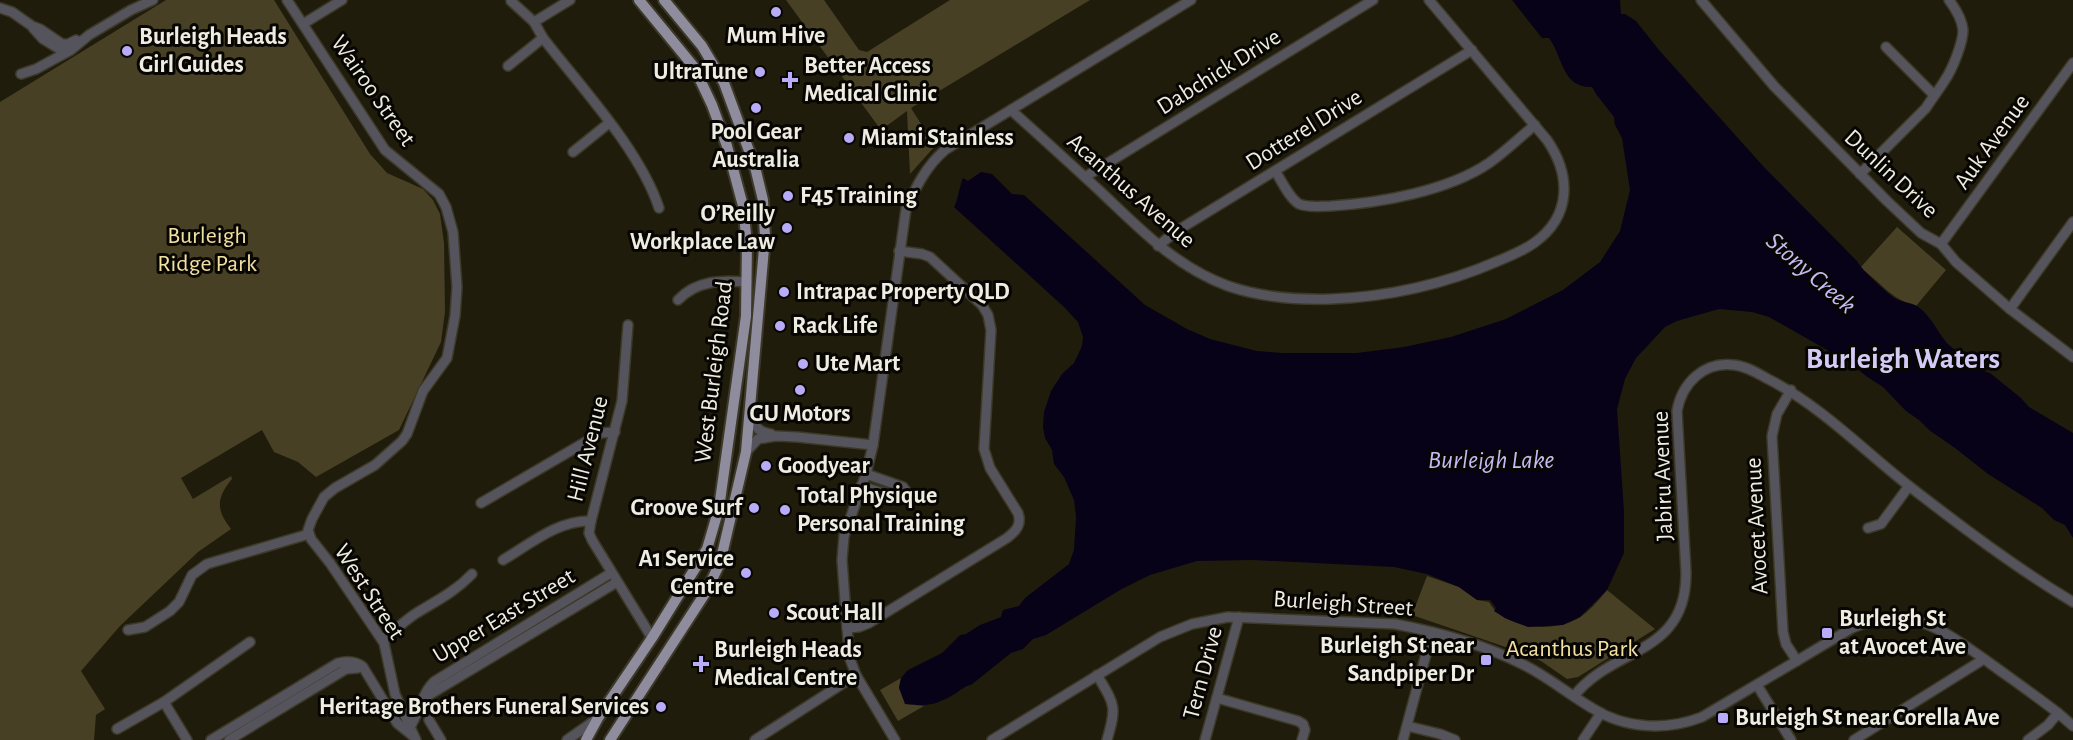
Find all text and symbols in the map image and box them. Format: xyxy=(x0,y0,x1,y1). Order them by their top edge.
marker: Mum Hive xyxy=(769,5,783,19)
place label: Mum Hive xyxy=(727,24,825,48)
place label: Burleigh Heads Girl Guides xyxy=(139,25,287,77)
street label: Dabchick Drive xyxy=(1153,25,1285,119)
street label: Wairoo Street xyxy=(326,31,420,151)
marker: Burleigh Heads Girl Guides xyxy=(120,44,134,58)
place label: Better Access Medical Clinic xyxy=(804,54,937,106)
place label: UltraTune xyxy=(653,60,748,84)
marker: UltraTune xyxy=(753,65,767,79)
marker: Better Access Medical Clinic xyxy=(781,71,799,89)
street label: Dotterel Drive xyxy=(1242,85,1366,175)
street label: Auk Avenue xyxy=(1950,90,2034,194)
marker: Pool Gear Australia xyxy=(749,101,763,115)
place label: Pool Gear Australia xyxy=(710,120,802,172)
street label: Dunlin Drive xyxy=(1840,125,1942,223)
place label: Miami Stainless xyxy=(861,126,1014,150)
street label: Acanthus Avenue xyxy=(1062,129,1200,253)
marker: Miami Stainless xyxy=(842,131,856,145)
place label: F45 Training xyxy=(800,184,918,208)
marker: F45 Training xyxy=(781,189,795,203)
place label: O’Reilly Workplace Law xyxy=(630,202,775,254)
marker: O’Reilly Workplace Law xyxy=(780,221,794,235)
park label: Burleigh Ridge Park xyxy=(157,224,257,276)
water label: Stony Creek xyxy=(1761,227,1861,319)
street label: West Burleigh Road xyxy=(691,280,737,464)
place label: Intrapac Property QLD xyxy=(796,280,1010,304)
marker: Intrapac Property QLD xyxy=(777,285,791,299)
place label: Rack Life xyxy=(792,314,878,338)
marker: Rack Life xyxy=(773,319,787,333)
district label: Burleigh Waters xyxy=(1806,344,2000,374)
place label: Ute Mart xyxy=(815,352,900,376)
marker: Ute Mart xyxy=(796,357,810,371)
marker: GU Motors xyxy=(793,383,807,397)
street label: Hill Avenue xyxy=(563,394,613,504)
place label: GU Motors xyxy=(749,402,851,426)
street label: Jabiru Avenue xyxy=(1649,411,1677,541)
water label: Burleigh Lake xyxy=(1428,447,1554,473)
place label: Goodyear xyxy=(778,454,870,478)
street label: Avocet Avenue xyxy=(1741,457,1773,595)
marker: Goodyear xyxy=(759,459,773,473)
place label: Total Physique Personal Training xyxy=(797,484,966,536)
place label: Groove Surf xyxy=(630,496,744,520)
marker: Groove Surf xyxy=(747,501,761,515)
marker: Total Physique Personal Training xyxy=(778,503,792,517)
street label: West Street xyxy=(329,540,409,644)
place label: A1 Service Centre xyxy=(638,547,734,599)
street label: Upper East Street xyxy=(429,564,579,668)
marker: A1 Service Centre xyxy=(739,566,753,580)
street label: Burleigh Street xyxy=(1272,587,1414,621)
place label: Scout Hall xyxy=(786,601,883,625)
marker: Scout Hall xyxy=(767,606,781,620)
place label: Burleigh St at Avocet Ave xyxy=(1839,607,1966,659)
street label: Tern Drive xyxy=(1179,624,1227,722)
marker: Burleigh St at Avocet Ave xyxy=(1820,626,1834,640)
place label: Burleigh St near Sandpiper Dr xyxy=(1320,634,1475,686)
park label: Acanthus Park xyxy=(1506,637,1638,661)
place label: Burleigh Heads Medical Centre xyxy=(714,638,862,690)
marker: Burleigh St near Sandpiper Dr xyxy=(1479,653,1493,667)
marker: Burleigh Heads Medical Centre xyxy=(692,655,710,673)
place label: Heritage Brothers Funeral Services xyxy=(319,695,649,719)
marker: Heritage Brothers Funeral Services xyxy=(654,700,668,714)
place label: Burleigh St near Corella Ave xyxy=(1735,706,1999,730)
marker: Burleigh St near Corella Ave xyxy=(1716,711,1730,725)

